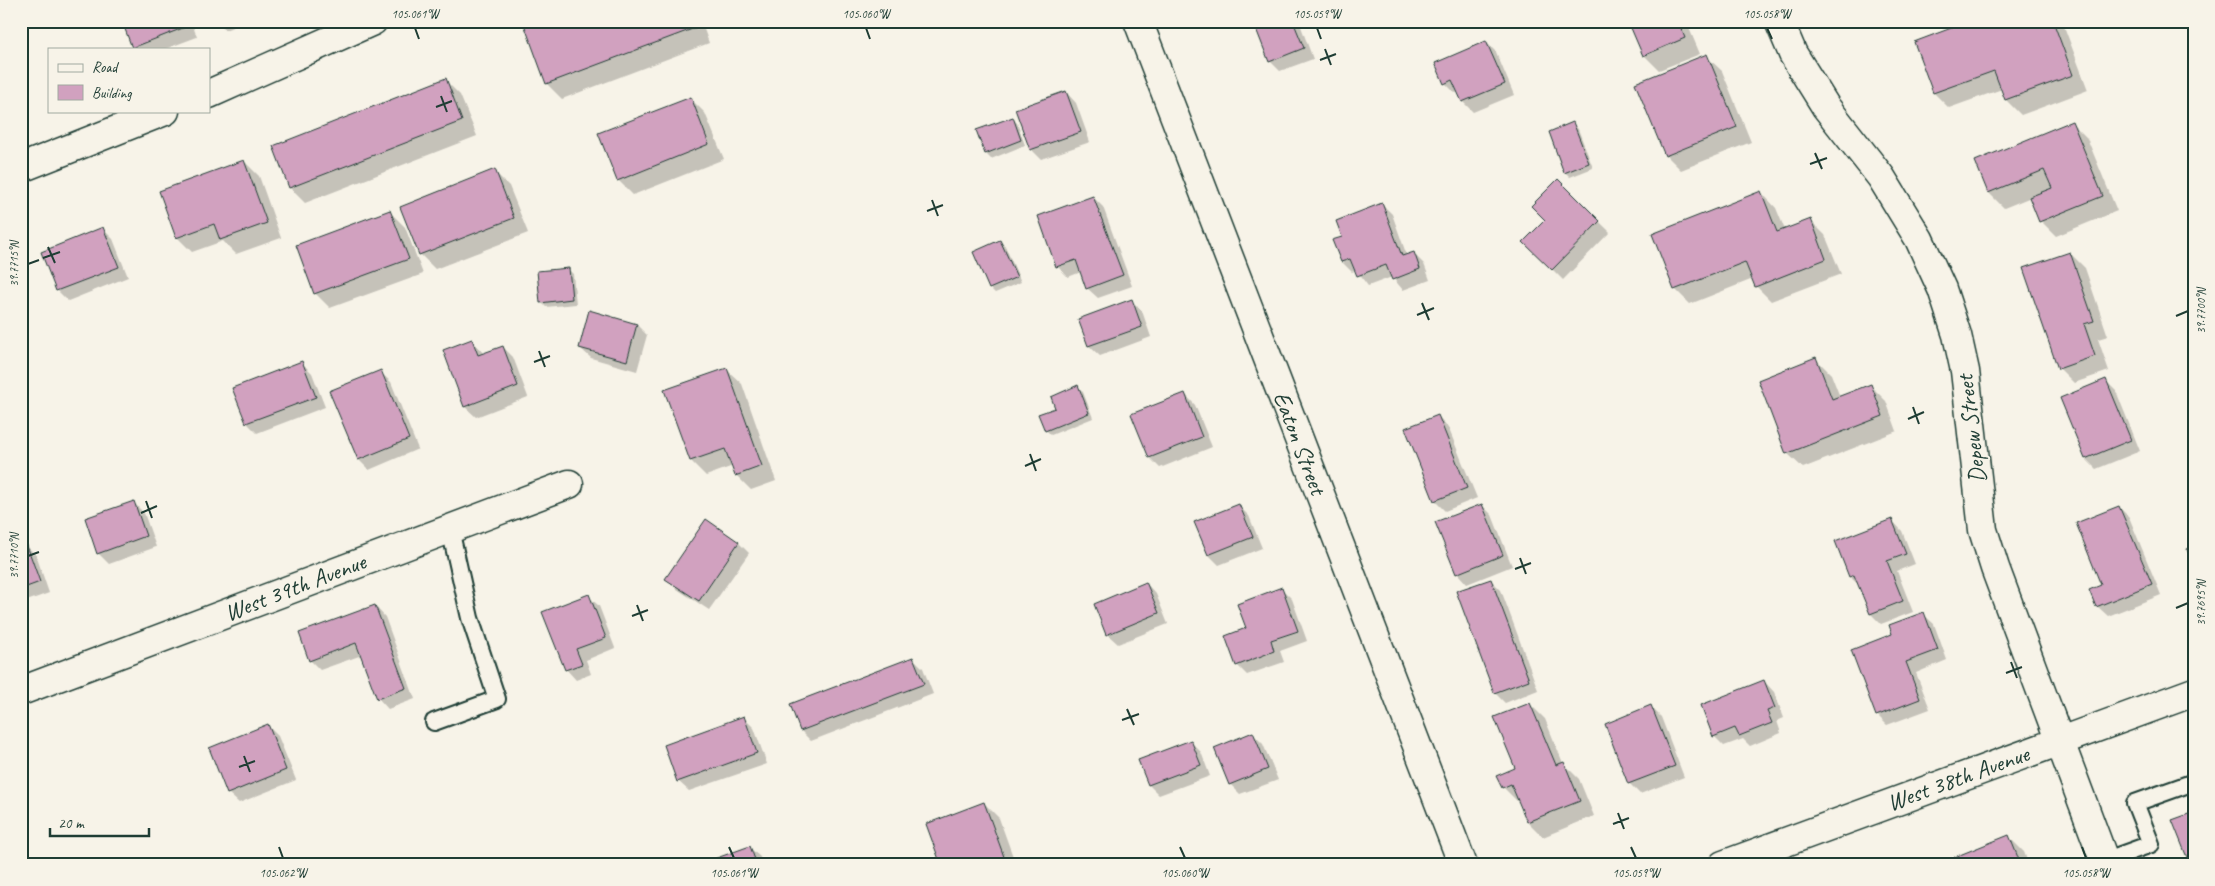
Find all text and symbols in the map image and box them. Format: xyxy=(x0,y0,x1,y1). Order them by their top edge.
text: 105.061°W xyxy=(392,6,441,22)
text: 105.060°W xyxy=(843,6,892,22)
text: 105.059°W xyxy=(1294,6,1343,22)
text: 105.058°W xyxy=(1744,6,1793,22)
legend xyxy=(48,48,210,112)
text: Road xyxy=(92,58,119,77)
text: Building xyxy=(92,84,132,103)
text: 39.7715°N xyxy=(6,240,22,287)
text: 39.7700°N xyxy=(2193,287,2209,334)
street label: Depew Street xyxy=(1949,371,1993,485)
street label: Eaton Street xyxy=(1267,387,1334,501)
text: 39.7710°N xyxy=(6,532,22,579)
street label: West 39th Avenue xyxy=(220,546,372,628)
text: 39.7695°N xyxy=(2193,579,2209,626)
street label: West 38th Avenue xyxy=(1883,738,2035,818)
scale bar xyxy=(50,806,149,838)
text: 20 m xyxy=(58,814,85,833)
text: 105.062°W xyxy=(260,865,309,881)
text: 105.061°W xyxy=(711,865,760,881)
text: 105.060°W xyxy=(1162,865,1211,881)
text: 105.059°W xyxy=(1613,865,1662,881)
text: 105.058°W xyxy=(2063,865,2112,881)

